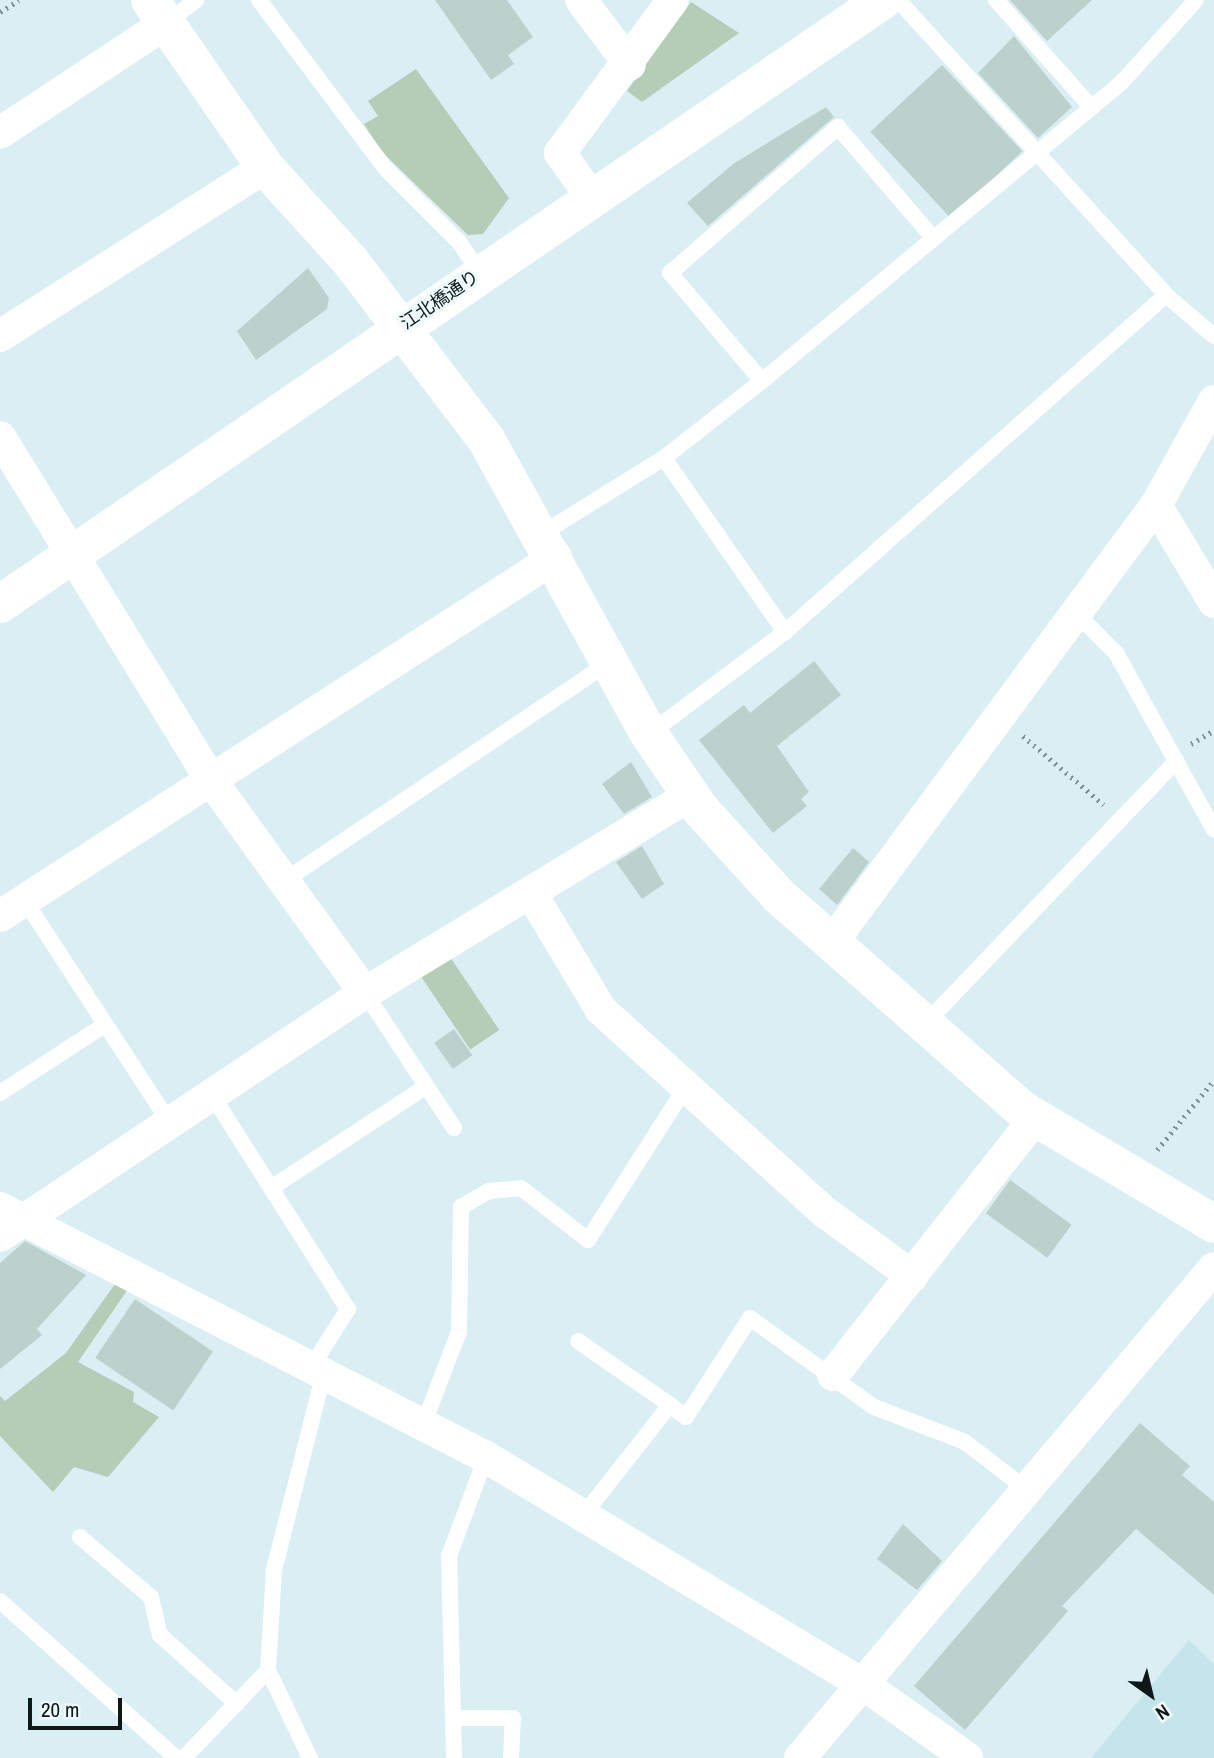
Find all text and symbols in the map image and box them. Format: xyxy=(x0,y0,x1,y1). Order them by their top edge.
street label: 江北橋通り xyxy=(397,266,483,334)
north arrow xyxy=(1116,1660,1186,1730)
scale bar xyxy=(32,1684,126,1728)
text: 20 m xyxy=(41,1695,79,1724)
text: N xyxy=(1151,1698,1175,1726)

